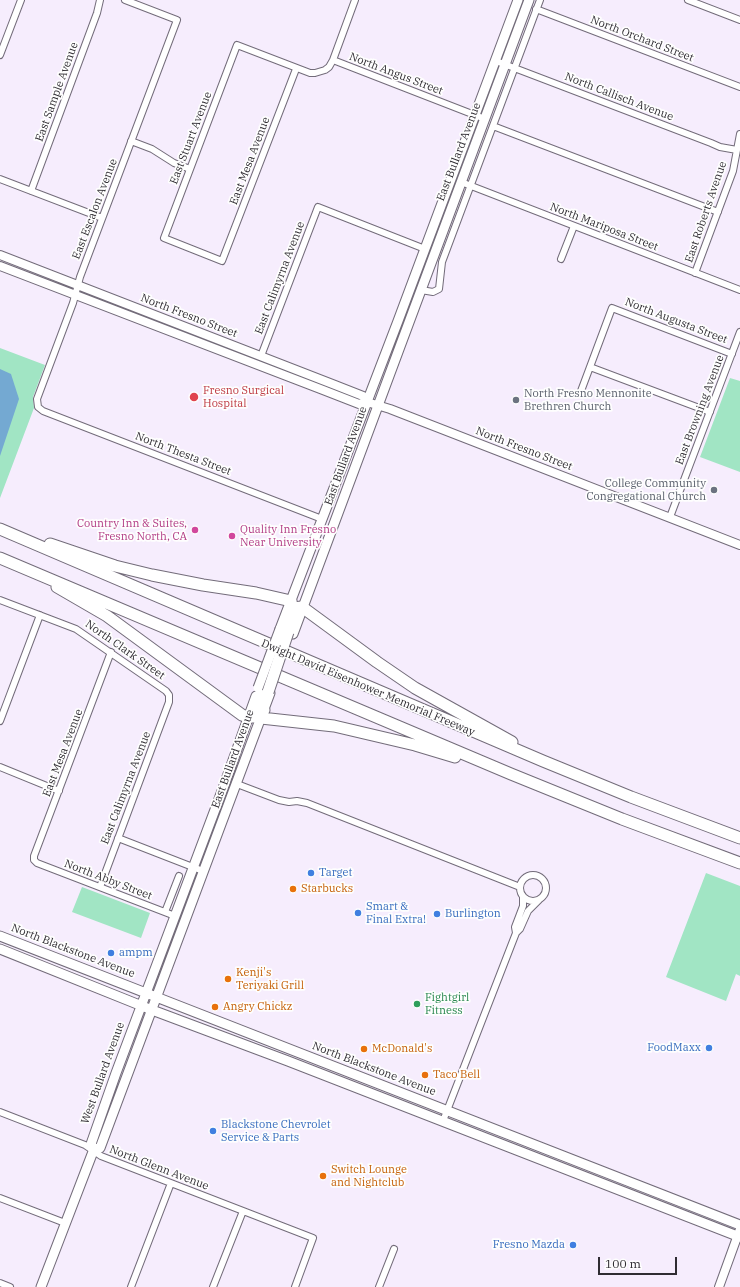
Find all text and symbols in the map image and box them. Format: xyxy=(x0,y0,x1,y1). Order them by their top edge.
street label: North Orchard Street xyxy=(589,13,695,65)
street label: East Sample Avenue xyxy=(33,40,81,144)
street label: North Angus Street xyxy=(347,50,445,98)
street label: North Callisch Avenue xyxy=(563,70,675,124)
street label: East Stuart Avenue xyxy=(167,90,215,186)
street label: East Bullard Avenue xyxy=(434,101,484,203)
street label: East Mesa Avenue xyxy=(227,115,273,207)
street label: East Escalon Avenue xyxy=(70,157,120,261)
street label: East Roberts Avenue xyxy=(682,160,730,264)
street label: North Mariposa Street xyxy=(548,200,660,254)
street label: East Calimyrna Avenue xyxy=(252,220,308,336)
street label: North Fresno Street xyxy=(139,291,239,341)
street label: North Augusta Street xyxy=(623,295,729,347)
street label: East Browning Avenue xyxy=(673,353,727,467)
place label: Fresno Surgical Hospital xyxy=(203,384,284,410)
place label: North Fresno Mennonite Brethren Church xyxy=(524,387,652,413)
marker: Fresno Surgical Hospital xyxy=(188,391,200,403)
marker: North Fresno Mennonite Brethren Church xyxy=(511,395,521,405)
street label: East Bullard Avenue xyxy=(322,405,370,507)
street label: North Fresno Street xyxy=(474,424,574,474)
street label: North Thesta Street xyxy=(133,430,233,478)
place label: College Community Congregational Church xyxy=(586,477,706,503)
marker: College Community Congregational Church xyxy=(709,485,719,495)
place label: Country Inn & Suites, Fresno North, CA xyxy=(77,517,187,543)
place label: Quality Inn Fresno Near University xyxy=(240,523,336,549)
marker: Country Inn & Suites, Fresno North, CA xyxy=(190,525,200,535)
marker: Quality Inn Fresno Near University xyxy=(227,531,237,541)
street label: North Clark Street xyxy=(83,618,167,682)
street label: Dwight David Eisenhower Memorial Freeway xyxy=(259,637,477,739)
street label: East Mesa Avenue xyxy=(40,707,86,799)
street label: East Bullard Avenue xyxy=(209,708,257,810)
street label: East Calimyrna Avenue xyxy=(98,730,154,846)
street label: North Abby Street xyxy=(62,857,154,903)
place label: Target xyxy=(319,866,352,880)
marker: Target xyxy=(306,868,316,878)
place label: Starbucks xyxy=(301,882,353,896)
marker: Starbucks xyxy=(288,884,298,894)
place label: Smart & Final Extra! xyxy=(366,900,426,926)
place label: Burlington xyxy=(445,907,501,921)
marker: Smart & Final Extra! xyxy=(353,908,363,918)
marker: Burlington xyxy=(432,909,442,919)
street label: North Blackstone Avenue xyxy=(9,921,137,981)
place label: ampm xyxy=(119,946,153,960)
marker: ampm xyxy=(106,948,116,958)
place label: Kenji's Teriyaki Grill xyxy=(236,966,304,992)
marker: Kenji's Teriyaki Grill xyxy=(223,974,233,984)
place label: Fightgirl Fitness xyxy=(425,991,469,1017)
marker: Fightgirl Fitness xyxy=(412,999,422,1009)
place label: Angry Chickz xyxy=(223,1000,292,1014)
marker: Angry Chickz xyxy=(210,1002,220,1012)
street label: West Bullard Avenue xyxy=(78,1020,128,1126)
street label: North Blackstone Avenue xyxy=(310,1039,438,1099)
place label: FoodMaxx xyxy=(647,1041,701,1055)
place label: McDonald's xyxy=(372,1042,432,1056)
marker: FoodMaxx xyxy=(704,1043,714,1053)
marker: McDonald's xyxy=(359,1044,369,1054)
place label: Taco Bell xyxy=(433,1068,480,1082)
marker: Taco Bell xyxy=(420,1070,430,1080)
place label: Blackstone Chevrolet Service & Parts xyxy=(221,1118,331,1144)
marker: Blackstone Chevrolet Service & Parts xyxy=(208,1126,218,1136)
street label: North Glenn Avenue xyxy=(107,1143,211,1193)
place label: Switch Lounge and Nightclub xyxy=(331,1163,407,1189)
marker: Switch Lounge and Nightclub xyxy=(318,1171,328,1181)
place label: Fresno Mazda xyxy=(493,1238,565,1252)
marker: Fresno Mazda xyxy=(568,1240,578,1250)
scale bar xyxy=(600,1249,679,1275)
text: 100 m xyxy=(605,1256,641,1271)

